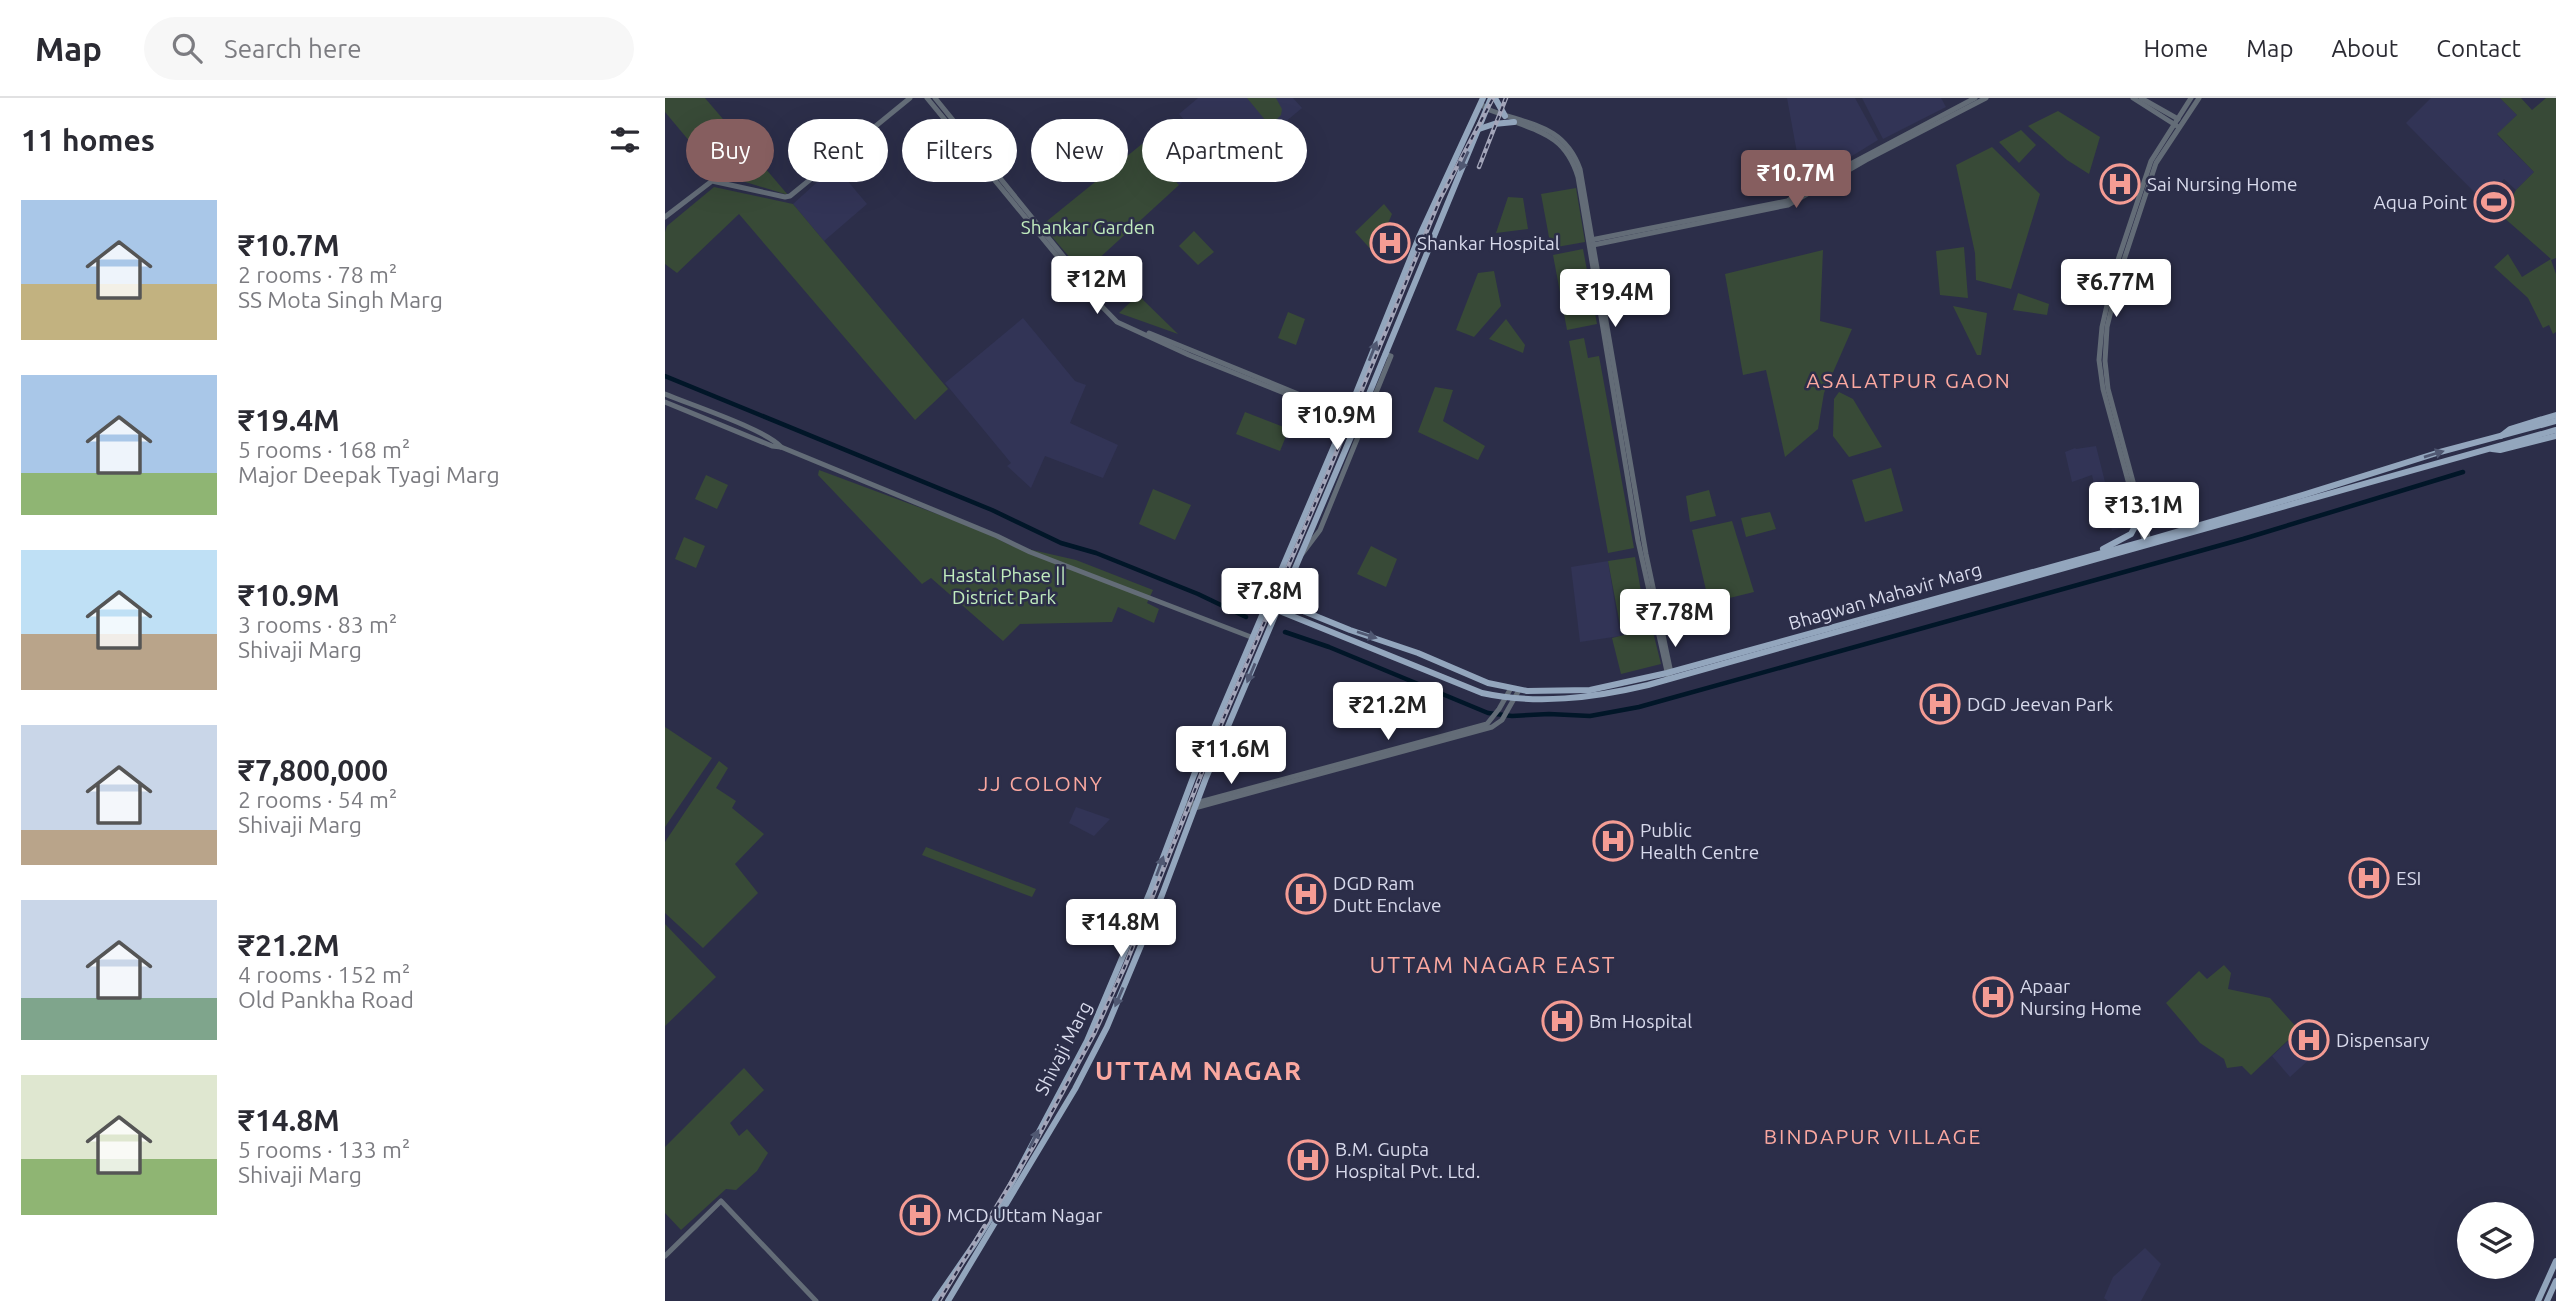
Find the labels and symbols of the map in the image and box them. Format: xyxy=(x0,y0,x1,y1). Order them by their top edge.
one-way arrow xyxy=(1458,150,1469,171)
pin: ₹10.7M xyxy=(1739,150,1853,210)
hospital icon: Sai Nursing Home xyxy=(2099,163,2141,205)
place label: Sai Nursing Home xyxy=(2147,173,2298,195)
sports icon: Aqua Point xyxy=(2473,181,2515,223)
place label: Aqua Point xyxy=(2373,191,2468,213)
park label: Shankar Garden xyxy=(1021,216,1155,238)
hospital icon: Shankar Hospital xyxy=(1369,222,1411,264)
place label: Shankar Hospital xyxy=(1417,232,1560,254)
pin: ₹12M xyxy=(1056,256,1138,316)
pin: ₹6.77M xyxy=(2059,260,2173,319)
pin: ₹19.4M xyxy=(1558,270,1672,329)
one-way arrow xyxy=(1368,340,1379,361)
district label: ASALATPUR GAON xyxy=(1806,368,2012,392)
pin: ₹10.9M xyxy=(1280,392,1394,452)
one-way arrow xyxy=(2423,448,2444,458)
pin: ₹13.1M xyxy=(2087,482,2201,542)
street label: Bhagwan Mahavir Marg xyxy=(1786,558,1984,634)
park label: Hastal Phase || District Park xyxy=(942,564,1066,608)
pin: ₹7.8M xyxy=(1221,568,1319,628)
pin: ₹7.78M xyxy=(1618,589,1732,649)
one-way arrow xyxy=(1357,631,1378,641)
one-way arrow xyxy=(1245,663,1256,684)
pin: ₹21.2M xyxy=(1331,682,1445,742)
hospital icon: DGD Jeevan Park xyxy=(1919,683,1961,725)
place label: DGD Jeevan Park xyxy=(1967,693,2113,715)
pin: ₹11.6M xyxy=(1174,726,1288,786)
district label: JJ COLONY xyxy=(978,771,1104,795)
place label: Public Health Centre xyxy=(1640,819,1759,863)
hospital icon: Public Health Centre xyxy=(1592,820,1634,862)
one-way arrow xyxy=(1155,855,1166,876)
hospital icon: ESI xyxy=(2348,857,2390,899)
place label: ESI xyxy=(2396,867,2421,889)
place label: DGD Ram Dutt Enclave xyxy=(1333,872,1441,916)
hospital icon: DGD Ram Dutt Enclave xyxy=(1285,873,1327,915)
pin: ₹14.8M xyxy=(1064,900,1178,959)
district label: UTTAM NAGAR EAST xyxy=(1369,952,1617,977)
place label: Apaar Nursing Home xyxy=(2020,975,2142,1019)
hospital icon: Apaar Nursing Home xyxy=(1972,976,2014,1018)
one-way arrow xyxy=(1114,987,1125,1008)
street label: Shivaji Marg xyxy=(1030,997,1096,1099)
hospital icon: Bm Hospital xyxy=(1541,1000,1583,1042)
place label: Bm Hospital xyxy=(1589,1010,1692,1032)
hospital icon: Dispensary xyxy=(2288,1019,2330,1061)
place label: Dispensary xyxy=(2336,1029,2430,1051)
district label: UTTAM NAGAR xyxy=(1095,1056,1303,1085)
district label: BINDAPUR VILLAGE xyxy=(1764,1124,1982,1148)
one-way arrow xyxy=(1029,1129,1040,1149)
place label: B.M. Gupta Hospital Pvt. Ltd. xyxy=(1335,1138,1480,1182)
hospital icon: B.M. Gupta Hospital Pvt. Ltd. xyxy=(1287,1139,1329,1181)
hospital icon: MCD Uttam Nagar xyxy=(899,1194,941,1236)
place label: MCD Uttam Nagar xyxy=(947,1204,1103,1226)

